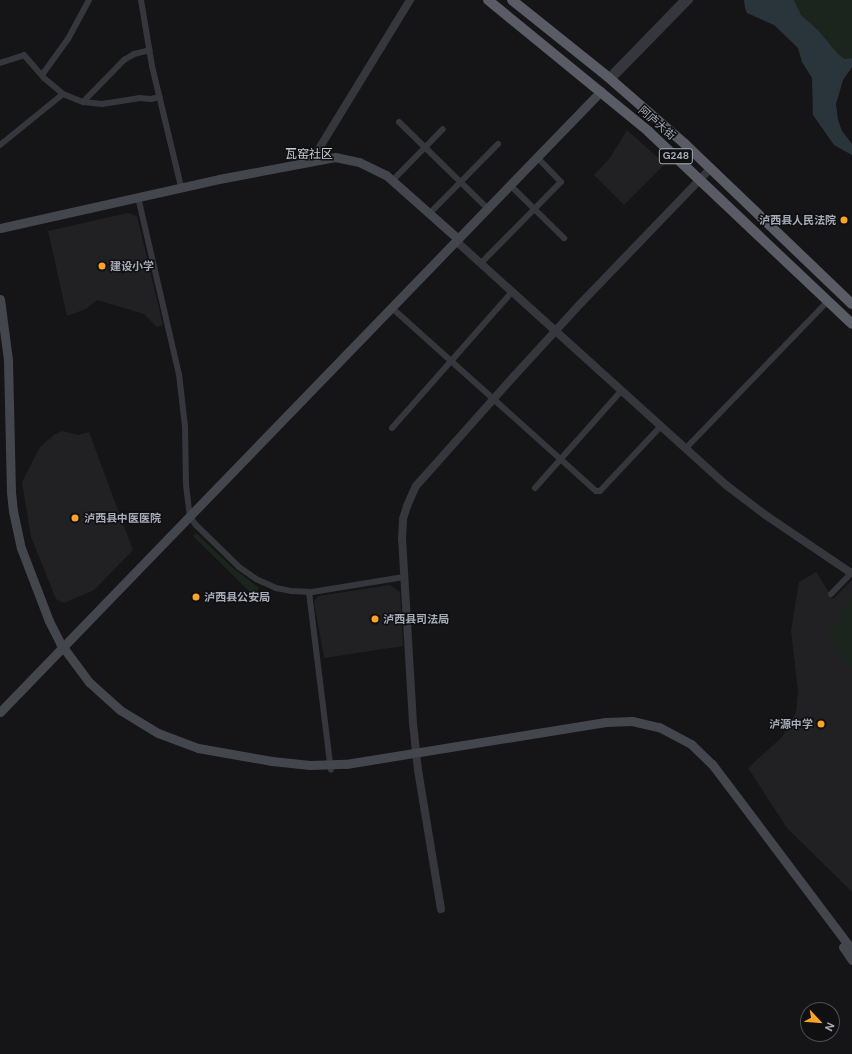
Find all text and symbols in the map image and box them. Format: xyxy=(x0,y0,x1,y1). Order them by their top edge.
street label: 阿庐大街 xyxy=(636,104,678,142)
district label: 瓦窑社区 xyxy=(285,148,333,162)
road number: G248 xyxy=(658,148,694,164)
place label: 泸西县人民法院 xyxy=(759,213,836,227)
marker: 泸西县人民法院 xyxy=(839,215,849,225)
place label: 建设小学 xyxy=(110,259,154,273)
marker: 建设小学 xyxy=(97,261,107,271)
place label: 泸西县中医医院 xyxy=(84,511,161,525)
marker: 泸西县中医医院 xyxy=(69,512,81,524)
place label: 泸西县公安局 xyxy=(204,590,270,604)
marker: 泸西县公安局 xyxy=(191,592,201,602)
place label: 泸西县司法局 xyxy=(383,612,449,626)
marker: 泸西县司法局 xyxy=(370,614,380,624)
place label: 泸源中学 xyxy=(769,717,813,731)
marker: 泸源中学 xyxy=(816,719,826,729)
north arrow xyxy=(800,1002,840,1042)
text: N xyxy=(822,1020,838,1033)

